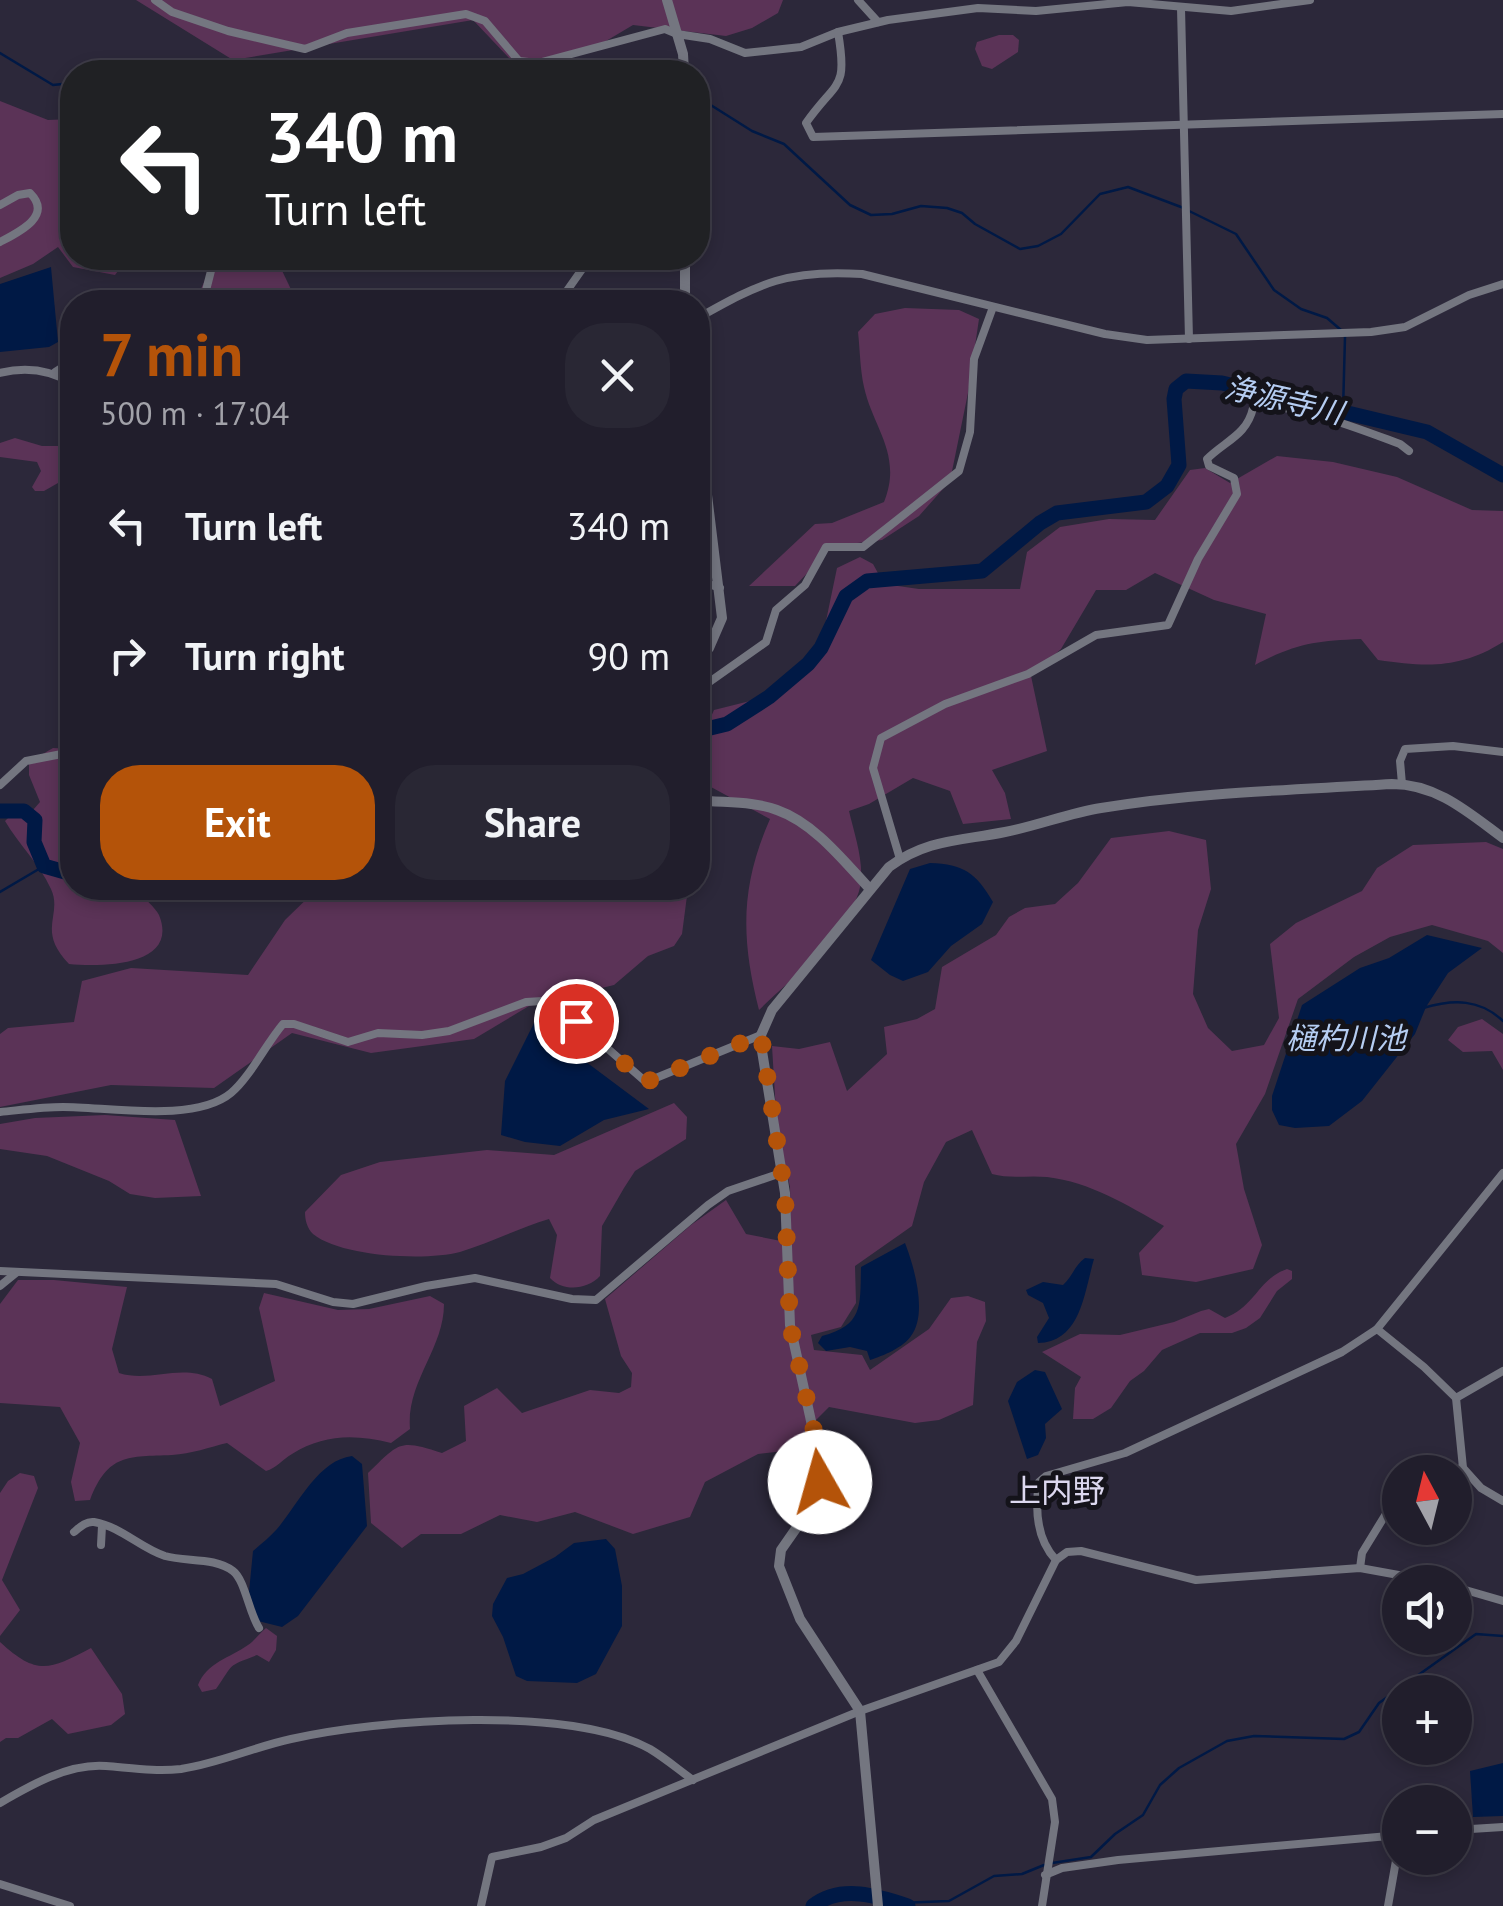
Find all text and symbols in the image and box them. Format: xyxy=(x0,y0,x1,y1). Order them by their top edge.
text: 340 m xyxy=(265,91,458,181)
icon: left xyxy=(100,100,230,230)
text: Turn left xyxy=(265,179,426,237)
text: 7 min xyxy=(100,315,243,393)
button: close xyxy=(565,323,670,428)
water label: 浄源寺川 xyxy=(1221,367,1350,432)
text: 500 m · 17:04 xyxy=(100,392,289,434)
icon: left xyxy=(100,498,155,553)
text: Turn left xyxy=(185,501,322,550)
text: 340 m xyxy=(567,501,670,550)
icon: right xyxy=(100,628,155,683)
text: Turn right xyxy=(185,631,345,680)
text: 90 m xyxy=(588,631,670,680)
button: Exit xyxy=(100,765,375,880)
button: Share xyxy=(395,765,670,880)
pin xyxy=(534,979,619,1064)
icon: arrive xyxy=(549,994,604,1049)
water label: 樋杓川池 xyxy=(1286,1018,1409,1057)
position arrow xyxy=(768,1430,872,1534)
north arrow xyxy=(1382,1455,1472,1545)
map controls xyxy=(1382,1455,1472,1875)
district label: 上内野 xyxy=(1009,1469,1105,1511)
button: sound xyxy=(1382,1565,1472,1655)
button: + xyxy=(1382,1675,1472,1765)
button: − xyxy=(1382,1785,1472,1875)

